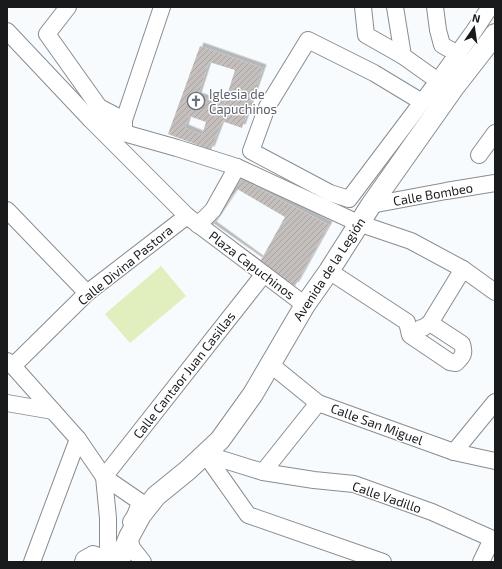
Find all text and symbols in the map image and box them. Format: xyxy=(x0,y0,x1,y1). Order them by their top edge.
north arrow xyxy=(454,8,494,48)
text: N xyxy=(471,11,482,25)
place label: Iglesia de Capuchinos xyxy=(209,86,277,117)
church icon: Iglesia de Capuchinos xyxy=(186,91,206,111)
street label: Calle Bombeo xyxy=(392,179,474,209)
street label: Avenida de la Legión xyxy=(290,214,368,324)
street label: Calle Divina Pastora xyxy=(74,222,176,308)
street label: Plaza Capuchinos xyxy=(206,227,298,303)
street label: Calle Cantaor Juan Casillas xyxy=(130,308,238,442)
street label: Calle San Miguel xyxy=(329,400,426,448)
street label: Calle Vadillo xyxy=(350,478,424,516)

